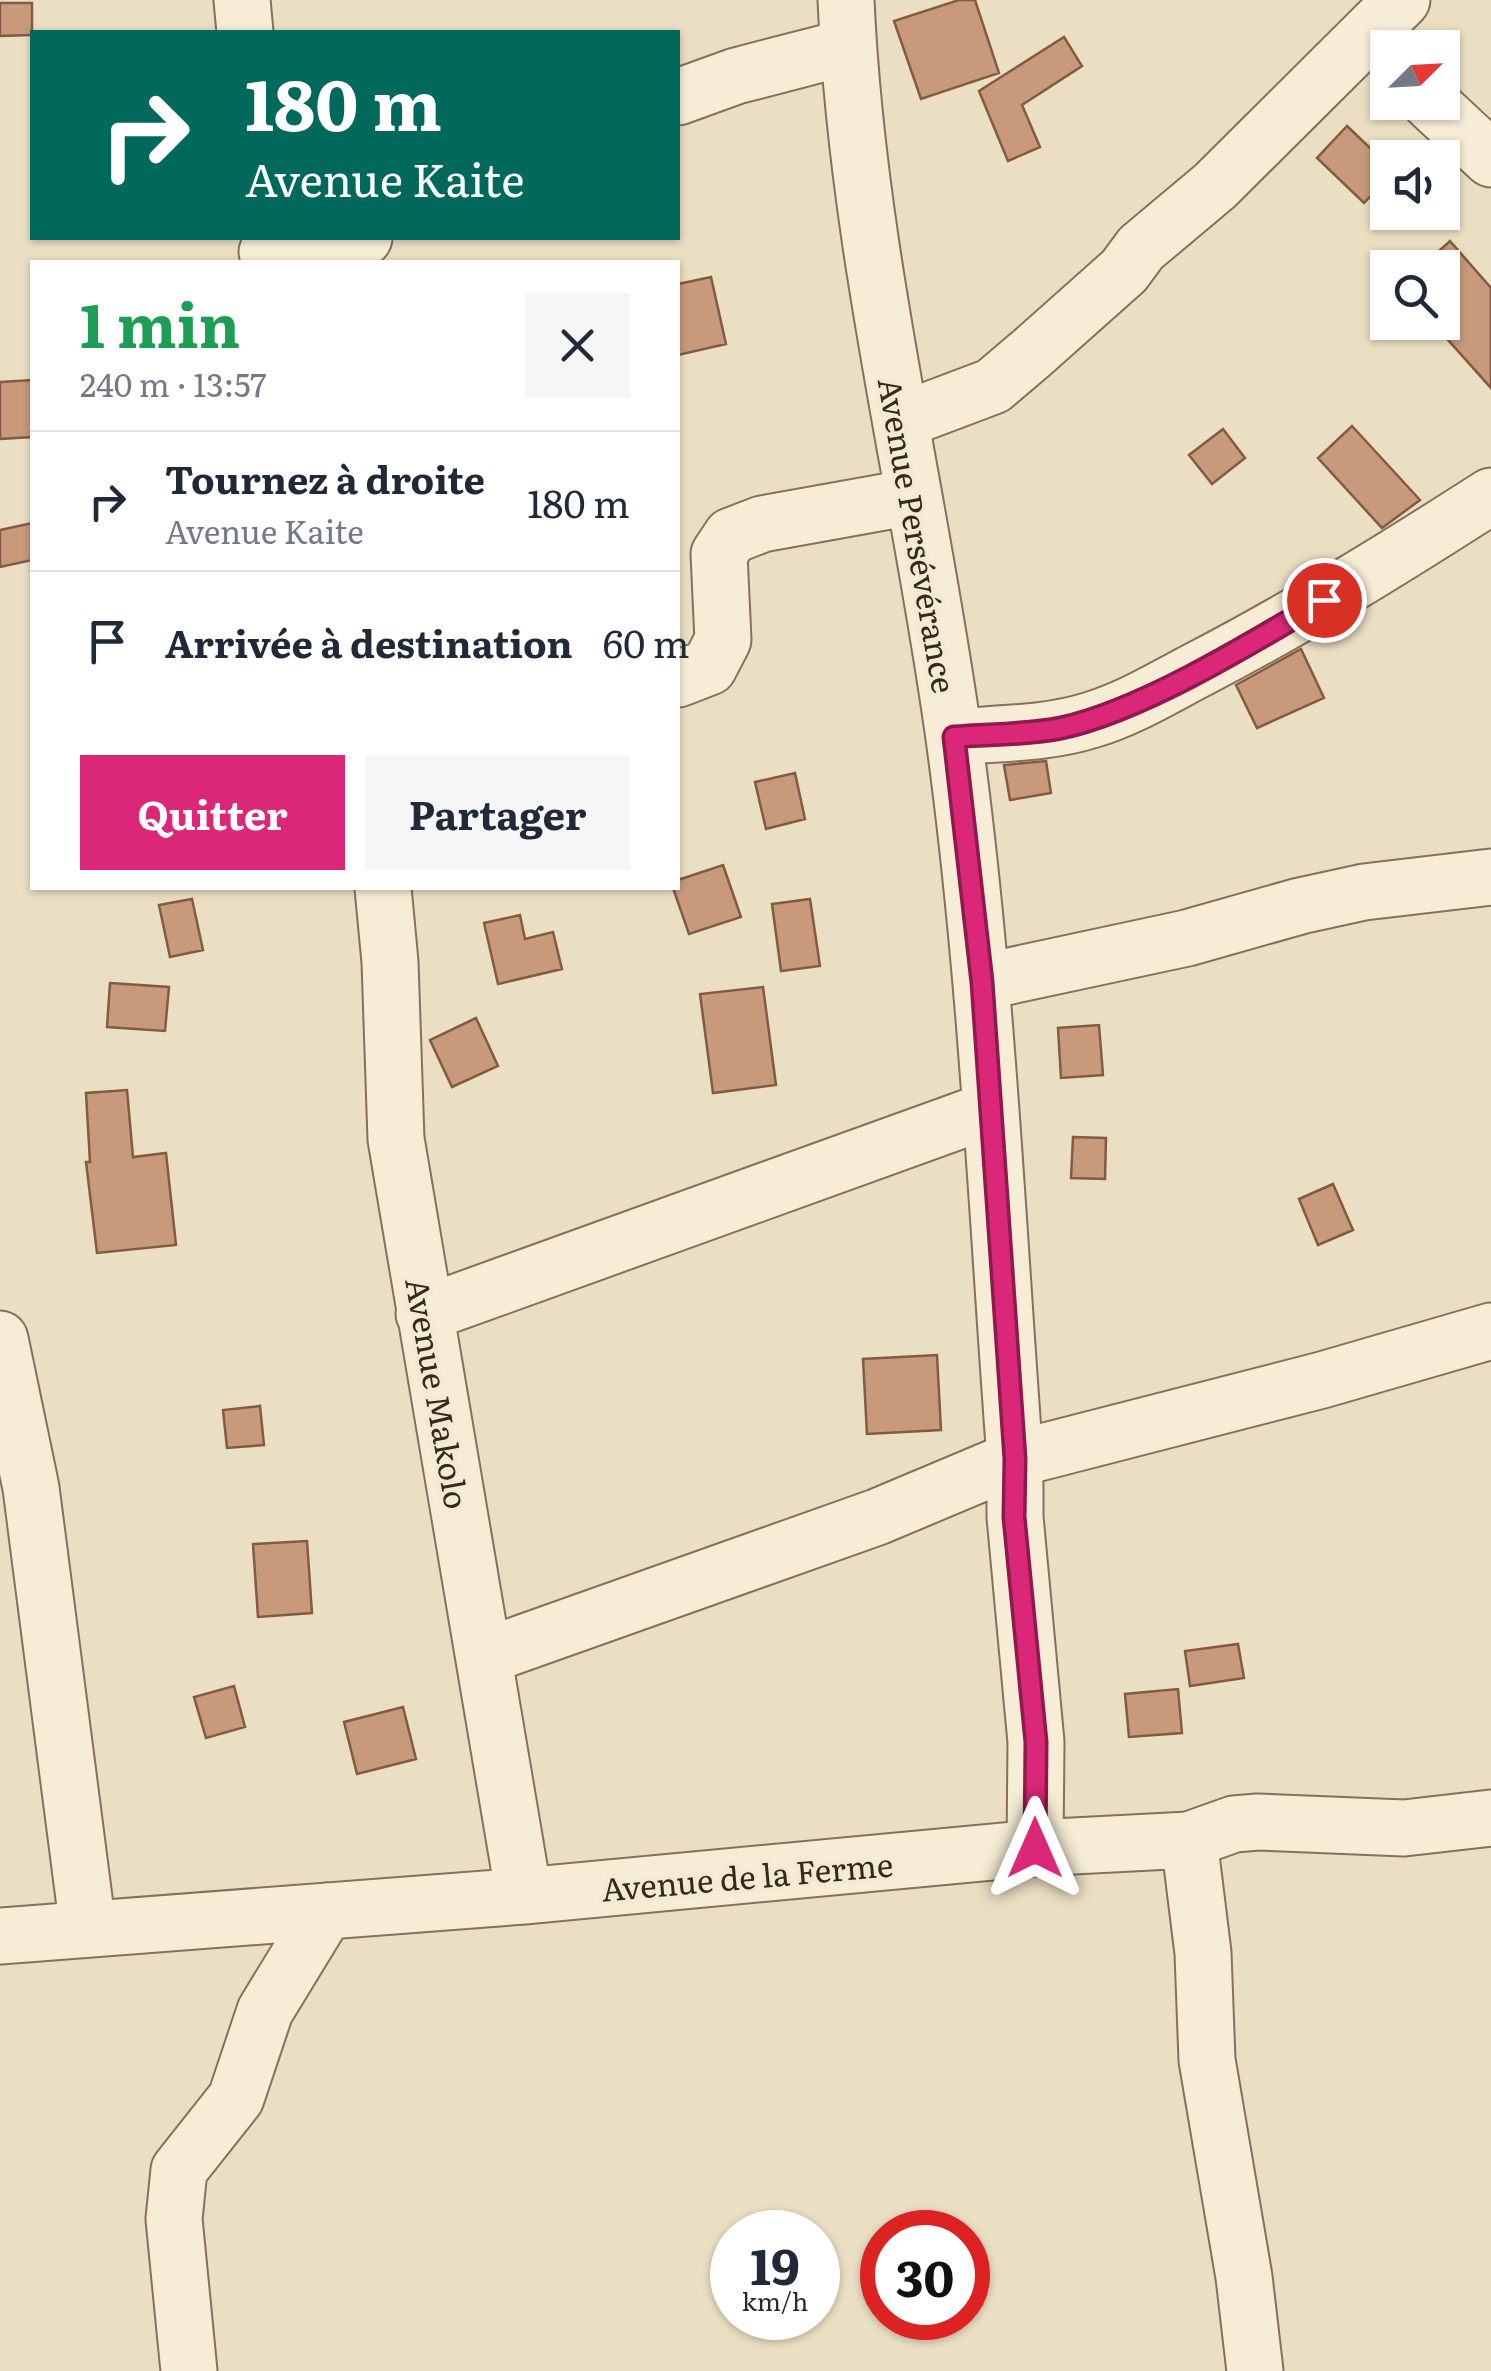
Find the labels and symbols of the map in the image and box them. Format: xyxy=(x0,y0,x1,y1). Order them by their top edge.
north arrow xyxy=(1370,30,1460,120)
street label: Avenue Persévérance xyxy=(868,373,970,697)
pin xyxy=(1282,558,1367,643)
street label: Avenue Makolo xyxy=(395,1274,483,1512)
position arrow xyxy=(983,1796,1087,1900)
street label: Avenue de la Ferme xyxy=(599,1838,895,1912)
speed limit sign: 30 xyxy=(860,2210,990,2340)

